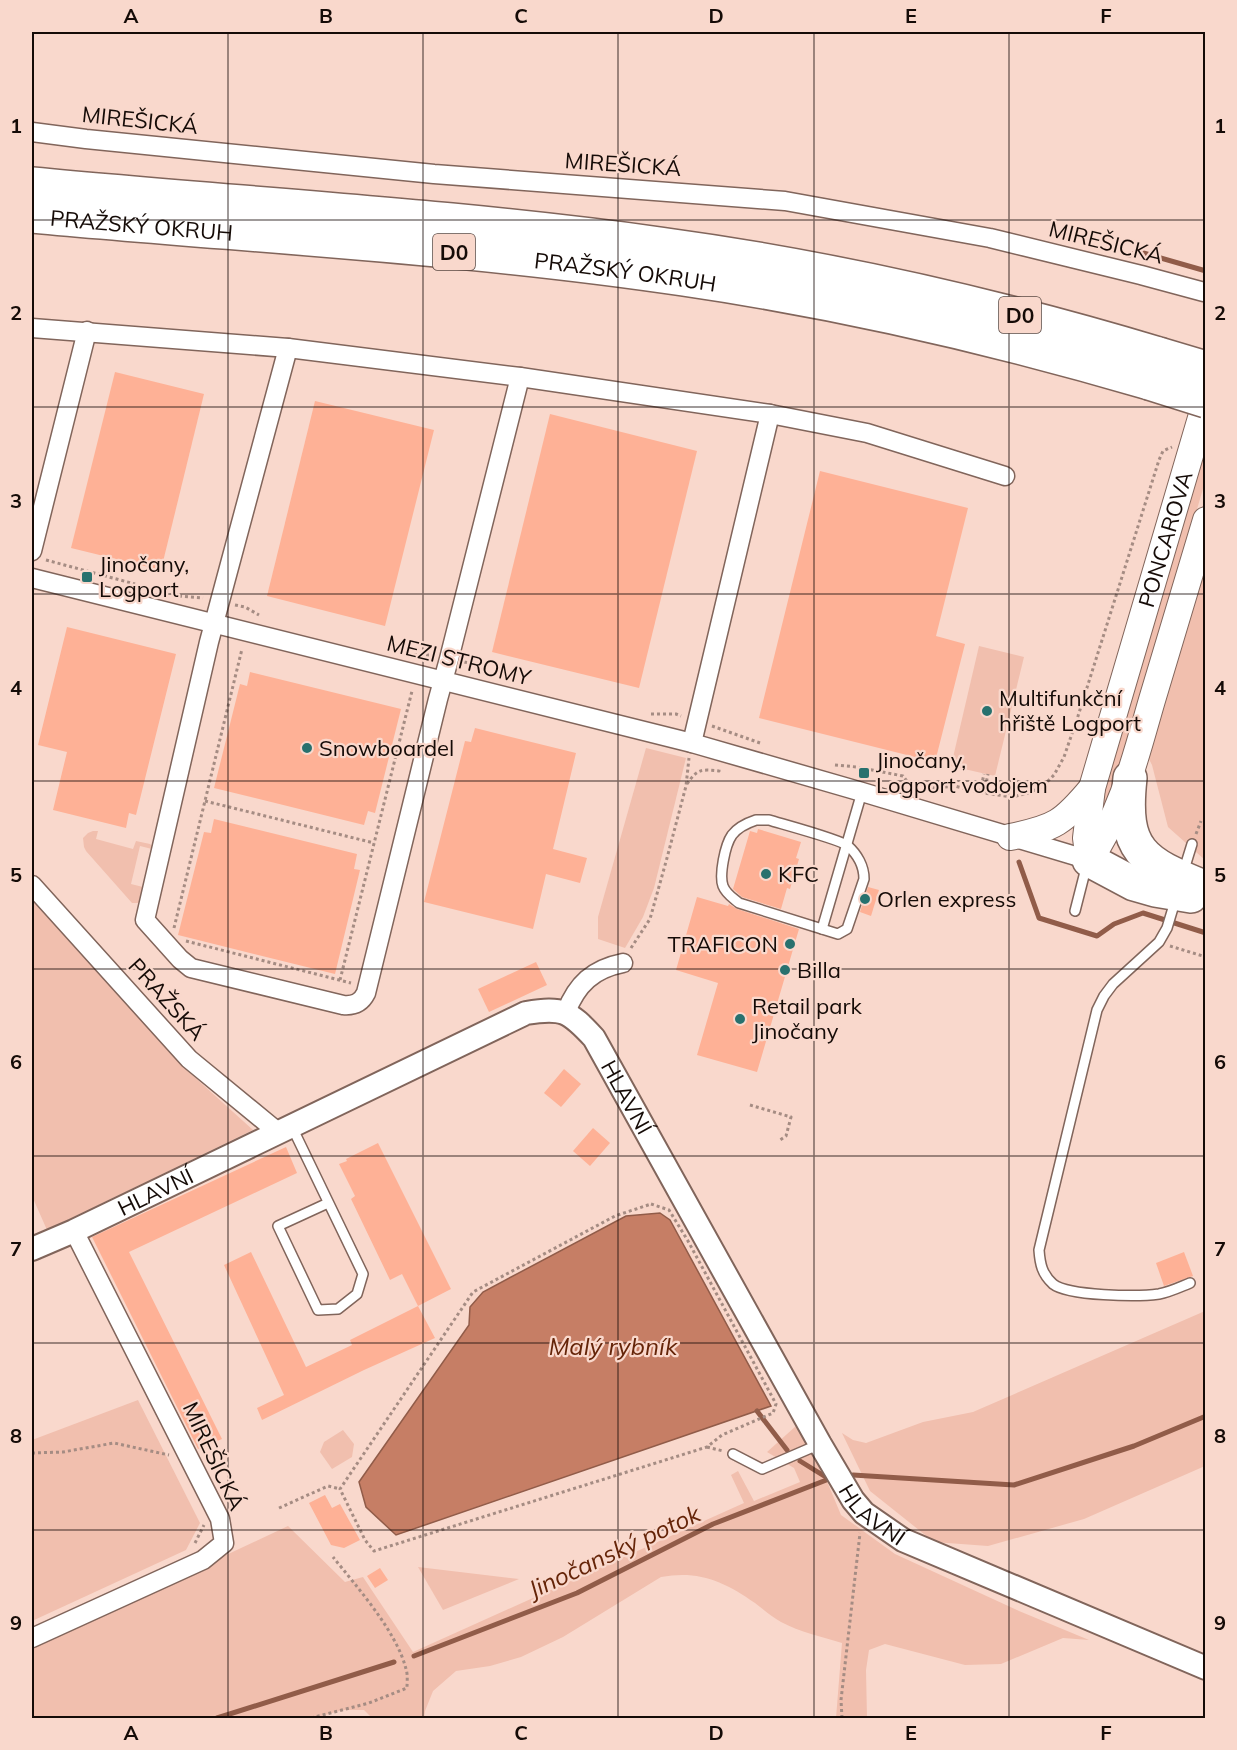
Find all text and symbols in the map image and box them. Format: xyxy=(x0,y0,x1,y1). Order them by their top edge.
text: A xyxy=(124,3,139,28)
text: B xyxy=(319,3,333,28)
text: C xyxy=(514,3,528,28)
text: D xyxy=(708,3,724,28)
text: E xyxy=(905,3,917,28)
text: F xyxy=(1100,3,1112,28)
street label: MIREŠICKÁ xyxy=(81,100,199,140)
text: 1 xyxy=(10,113,22,138)
text: 1 xyxy=(1214,113,1226,138)
street label: MIREŠICKÁ xyxy=(564,146,682,182)
street label: PRAŽSKÝ OKRUH xyxy=(49,204,234,247)
street label: MIREŠICKÁ xyxy=(1046,214,1166,270)
road number: D0 xyxy=(433,234,475,270)
street label: PRAŽSKÝ OKRUH xyxy=(533,246,718,298)
road number: D0 xyxy=(999,297,1041,333)
text: 2 xyxy=(10,300,22,325)
text: 2 xyxy=(1214,300,1226,325)
street label: PONCAROVA xyxy=(1132,468,1199,610)
text: 3 xyxy=(10,488,22,513)
text: 3 xyxy=(1214,488,1226,513)
place label: Jinočany, Logport xyxy=(99,550,189,603)
marker: Jinočany, Logport xyxy=(80,570,94,584)
street label: MEZI STROMY xyxy=(384,629,535,692)
text: 4 xyxy=(10,675,22,700)
text: 4 xyxy=(1214,675,1226,700)
place label: Multifunkční hřiště Logport xyxy=(999,684,1141,737)
marker: Multifunkční hřiště Logport xyxy=(980,704,994,718)
place label: Snowboardel xyxy=(319,734,454,762)
marker: Snowboardel xyxy=(300,741,314,755)
place label: Jinočany, Logport vodojem xyxy=(876,746,1048,799)
marker: Jinočany, Logport vodojem xyxy=(857,766,871,780)
place label: KFC xyxy=(778,860,819,888)
text: 5 xyxy=(10,862,22,887)
text: 5 xyxy=(1214,862,1226,887)
marker: KFC xyxy=(759,867,773,881)
place label: Orlen express xyxy=(877,885,1016,913)
marker: Orlen express xyxy=(858,892,872,906)
place label: TRAFICON xyxy=(668,930,778,958)
marker: TRAFICON xyxy=(783,937,797,951)
street label: PRAŽSKÁ xyxy=(123,952,211,1046)
place label: Billa xyxy=(797,956,841,984)
marker: Billa xyxy=(778,963,792,977)
place label: Retail park Jinočany xyxy=(752,992,862,1045)
marker: Retail park Jinočany xyxy=(733,1012,747,1026)
text: 6 xyxy=(10,1049,22,1074)
text: 6 xyxy=(1214,1049,1226,1074)
street label: HLAVNÍ xyxy=(595,1055,659,1140)
street label: HLAVNÍ xyxy=(113,1161,199,1222)
text: 7 xyxy=(10,1236,22,1261)
text: 7 xyxy=(1214,1236,1226,1261)
water label: Malý rybník xyxy=(549,1331,678,1361)
street label: MIREŠICKÁ xyxy=(177,1397,251,1515)
text: 8 xyxy=(10,1423,22,1448)
text: 8 xyxy=(1214,1423,1226,1448)
street label: HLAVNÍ xyxy=(833,1479,912,1552)
water label: Jinočanský potok xyxy=(521,1498,706,1605)
text: 9 xyxy=(10,1610,22,1635)
text: 9 xyxy=(1214,1610,1226,1635)
text: A xyxy=(124,1720,139,1745)
text: B xyxy=(319,1720,333,1745)
text: C xyxy=(514,1720,528,1745)
text: D xyxy=(708,1720,724,1745)
text: E xyxy=(905,1720,917,1745)
text: F xyxy=(1100,1720,1112,1745)

